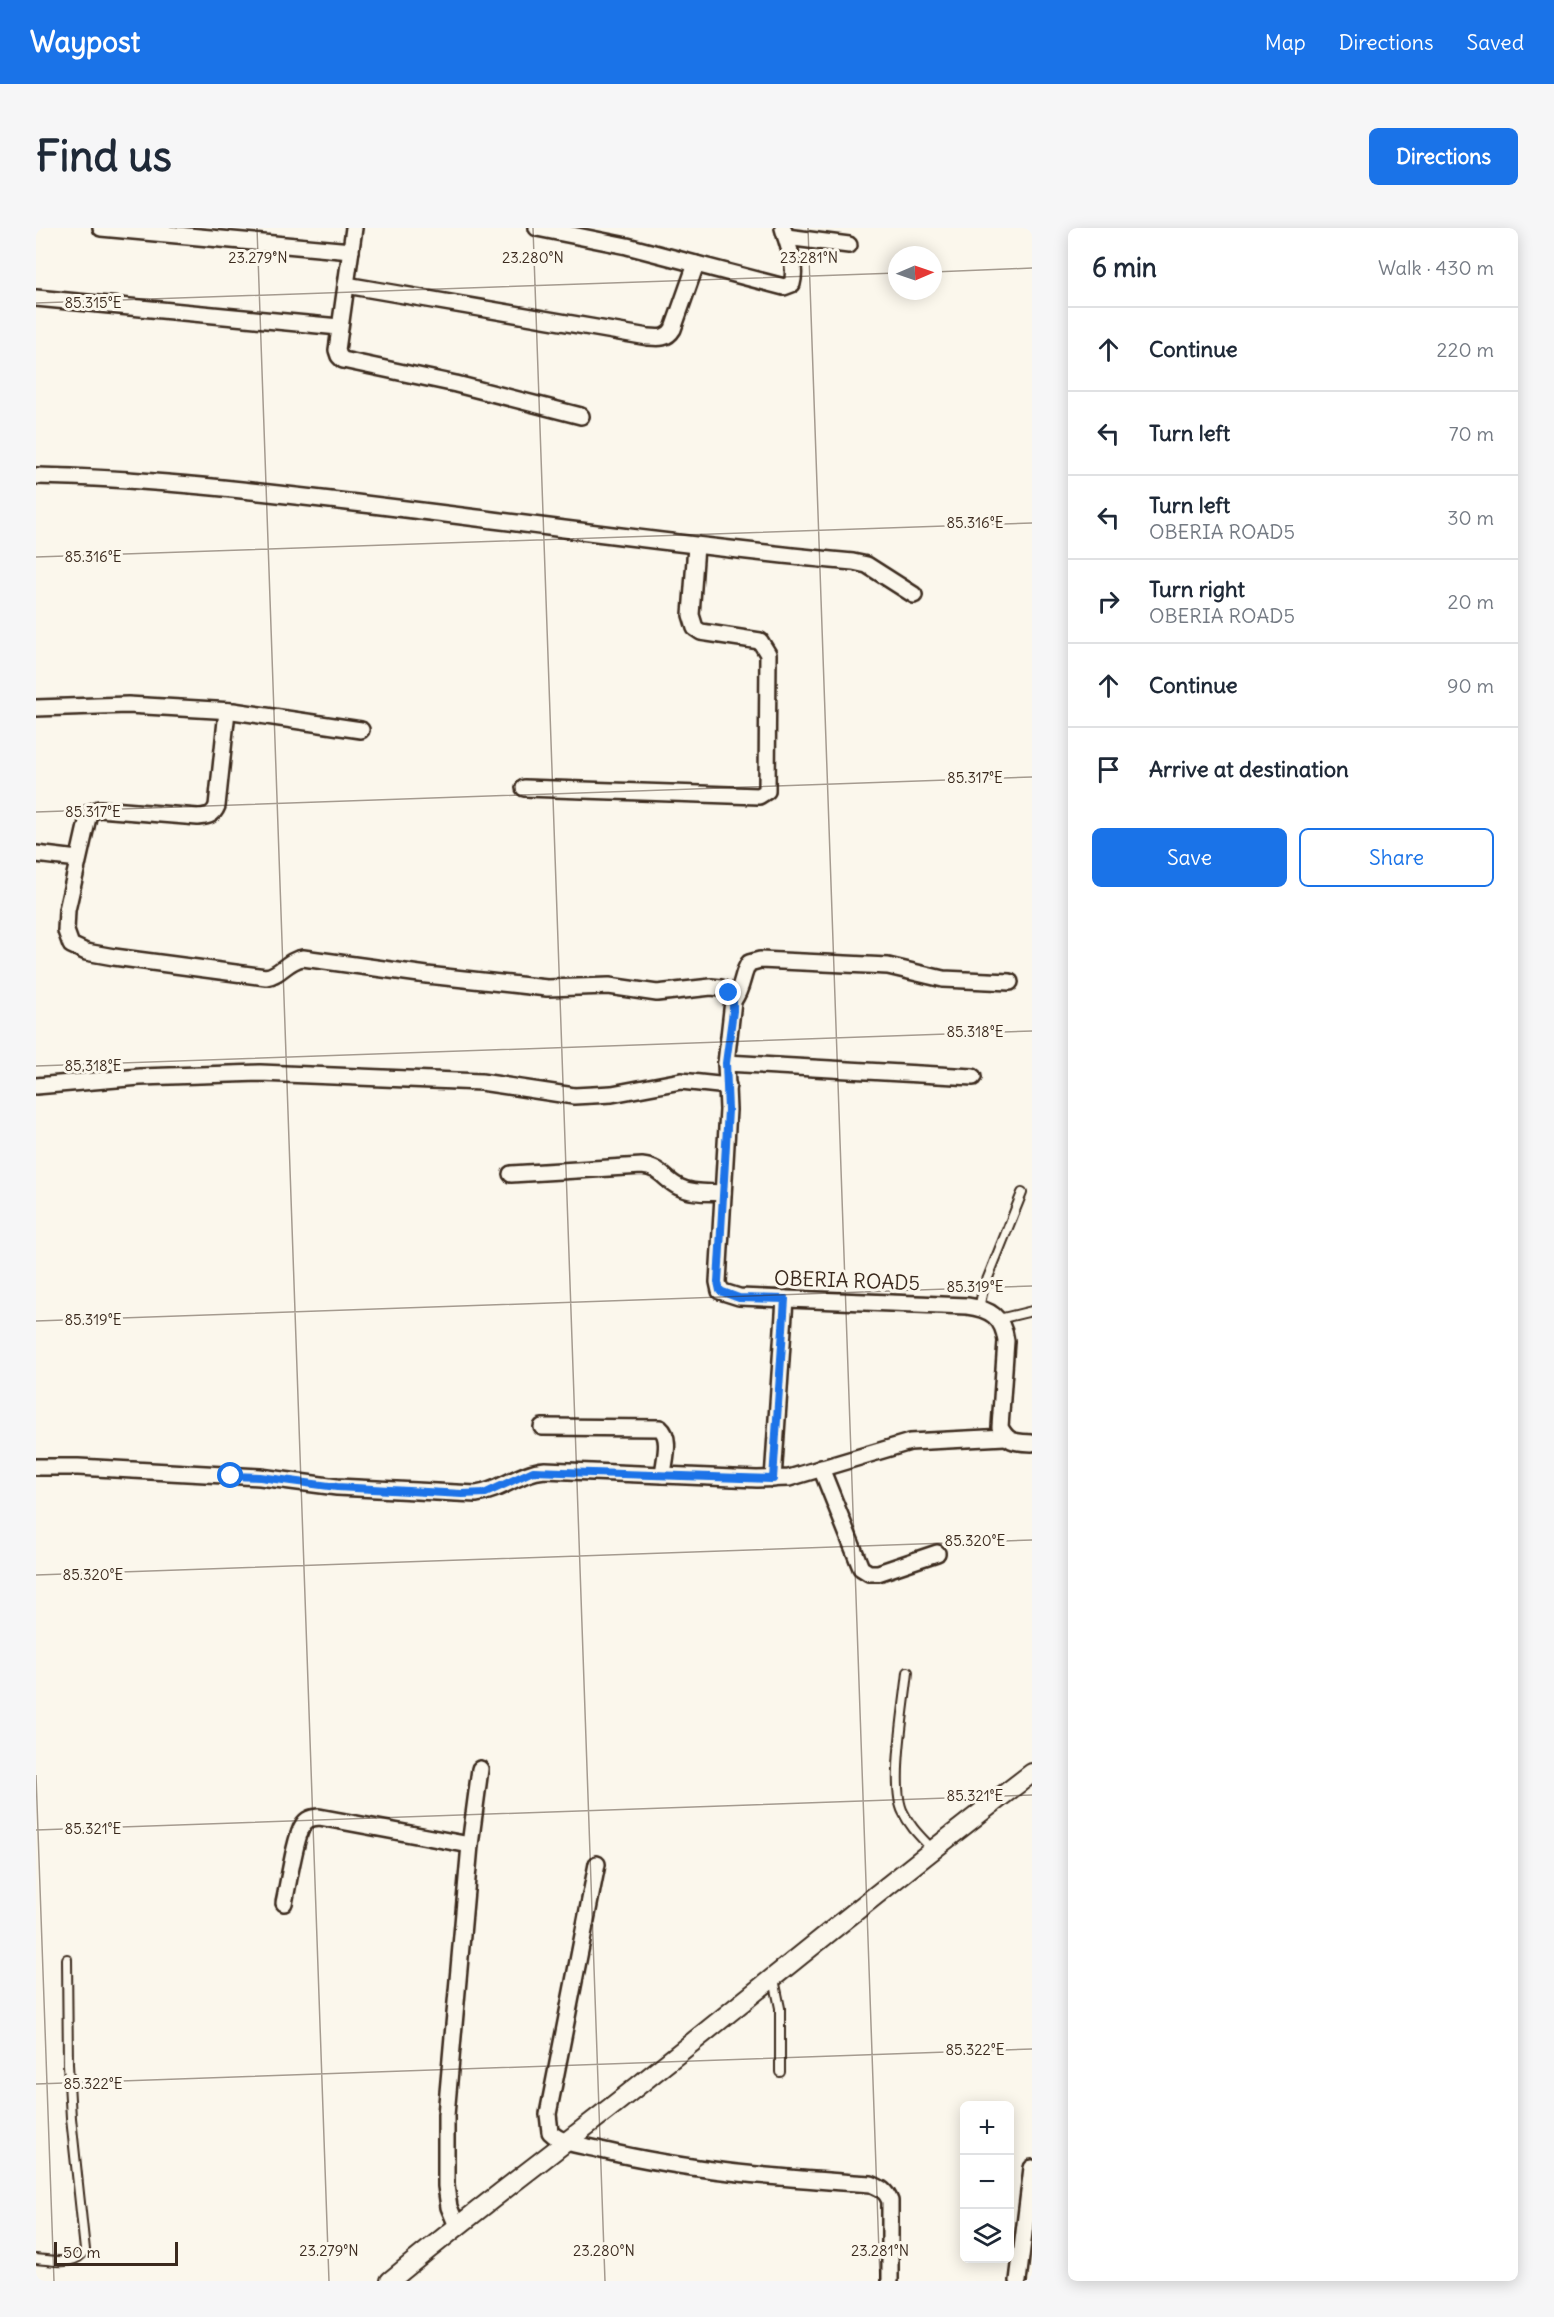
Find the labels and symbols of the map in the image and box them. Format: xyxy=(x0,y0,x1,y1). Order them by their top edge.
north arrow xyxy=(888,246,942,300)
text: 23.279°N xyxy=(228,248,288,267)
text: 23.280°N xyxy=(502,248,564,267)
text: 23.281°N xyxy=(780,248,838,267)
text: 85.315°E xyxy=(64,293,122,312)
text: 85.316°E xyxy=(946,513,1004,532)
text: 85.316°E xyxy=(64,547,122,566)
text: 85.317°E xyxy=(947,768,1003,787)
text: 85.317°E xyxy=(65,802,121,821)
route end xyxy=(715,979,741,1005)
text: 85.318°E xyxy=(946,1022,1004,1041)
text: 85.318°E xyxy=(64,1056,122,1075)
street label: OBERIA ROAD5 xyxy=(774,1265,920,1295)
text: 85.319°E xyxy=(946,1277,1004,1296)
text: 85.319°E xyxy=(64,1310,122,1329)
route start xyxy=(217,1462,243,1488)
text: 85.320°E xyxy=(945,1531,1006,1550)
text: 85.320°E xyxy=(63,1565,124,1584)
text: 85.321°E xyxy=(947,1786,1004,1805)
text: 85.321°E xyxy=(65,1819,122,1838)
text: 85.322°E xyxy=(945,2040,1005,2059)
text: 85.322°E xyxy=(63,2074,123,2093)
scale bar xyxy=(54,2239,178,2266)
text: 23.279°N xyxy=(299,2241,359,2260)
text: 23.280°N xyxy=(573,2241,635,2260)
text: 23.281°N xyxy=(851,2241,909,2260)

